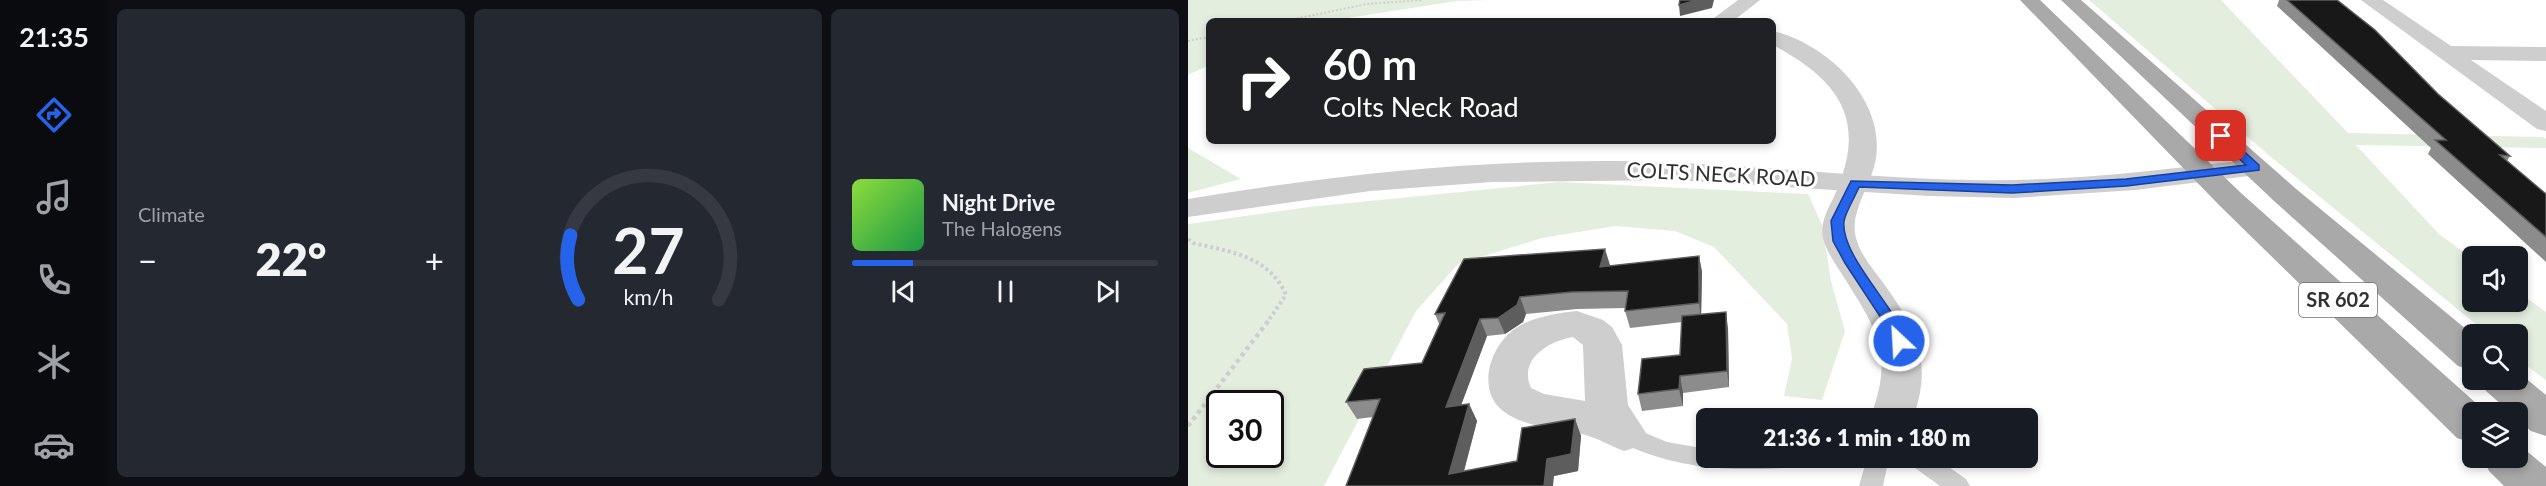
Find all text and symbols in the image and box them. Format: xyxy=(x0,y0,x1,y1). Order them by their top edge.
text: 21:35 xyxy=(19,20,89,53)
text: 60 m xyxy=(1323,39,1417,89)
icon: right xyxy=(1224,42,1302,120)
text: Colts Neck Road xyxy=(1323,90,1519,123)
icon: directions xyxy=(33,94,75,136)
pin xyxy=(2195,110,2246,161)
icon: arrive xyxy=(2204,119,2237,152)
street label: COLTS NECK ROAD xyxy=(1626,156,1816,191)
icon: music xyxy=(33,176,75,218)
text: Night Drive xyxy=(942,189,1055,216)
text: Climate xyxy=(138,202,205,226)
text: 27 xyxy=(612,212,684,287)
text: The Halogens xyxy=(942,216,1062,240)
text: 22° xyxy=(256,232,326,286)
text: − xyxy=(138,240,157,280)
text: + xyxy=(425,240,444,280)
map controls xyxy=(2462,246,2528,468)
button: sound xyxy=(2462,246,2528,312)
icon: phone xyxy=(33,259,75,301)
icon: previous xyxy=(887,275,920,308)
icon: pause xyxy=(989,275,1022,308)
icon: next xyxy=(1091,275,1124,308)
road number: SR 602 xyxy=(2299,283,2377,317)
text: km/h xyxy=(623,284,673,310)
position arrow xyxy=(1867,309,1931,373)
button: search xyxy=(2462,324,2528,390)
icon: climate xyxy=(33,341,75,383)
speed limit sign: 30 xyxy=(1206,390,1284,468)
button: layers xyxy=(2462,402,2528,468)
icon: car xyxy=(33,424,75,466)
text: 21:36 · 1 min · 180 m xyxy=(1764,424,1970,451)

